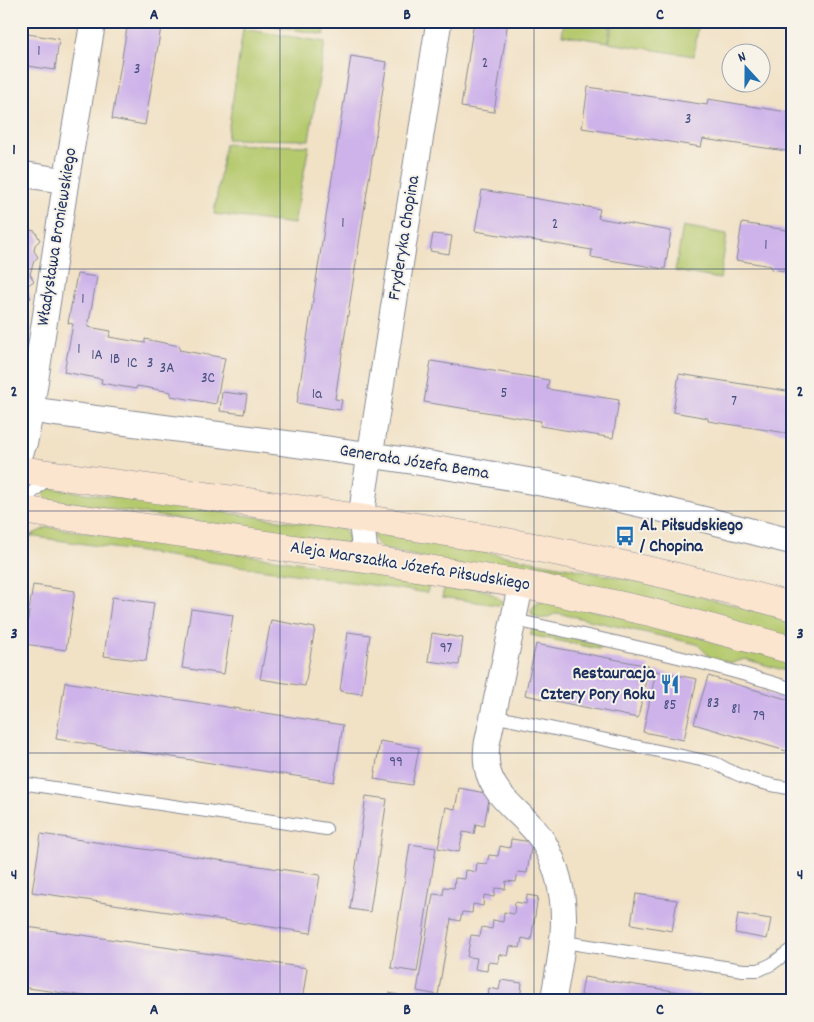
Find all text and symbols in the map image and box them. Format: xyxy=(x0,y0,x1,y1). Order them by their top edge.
text: A xyxy=(150,4,159,27)
text: B xyxy=(403,4,411,27)
text: C xyxy=(656,4,664,27)
house number: 1 xyxy=(37,41,41,63)
north arrow xyxy=(722,42,772,92)
text: N xyxy=(735,47,749,68)
house number: 2 xyxy=(482,53,488,75)
house number: 3 xyxy=(134,59,140,81)
house number: 3 xyxy=(685,109,691,131)
text: 1 xyxy=(12,139,16,162)
text: 1 xyxy=(798,139,802,162)
street label: Władysława Broniewskiego xyxy=(32,146,84,328)
street label: Fryderyka Chopina xyxy=(383,173,427,302)
house number: 1 xyxy=(341,213,345,235)
house number: 2 xyxy=(552,214,558,236)
house number: 1 xyxy=(764,235,768,257)
house number: 1 xyxy=(81,289,85,311)
house number: 1 xyxy=(77,339,81,361)
house number: 1A xyxy=(91,345,103,367)
house number: 1B xyxy=(110,349,120,371)
house number: 1C xyxy=(127,353,137,375)
house number: 3 xyxy=(147,353,153,375)
house number: 3A xyxy=(160,358,174,380)
house number: 3C xyxy=(201,368,215,390)
text: 2 xyxy=(11,381,18,404)
text: 2 xyxy=(797,381,804,404)
house number: 5 xyxy=(501,383,508,405)
house number: 1a xyxy=(312,384,323,406)
house number: 7 xyxy=(731,391,737,413)
street label: Generała Józefa Bema xyxy=(337,439,491,487)
place label: Al. Piłsudskiego / Chopina xyxy=(639,514,743,560)
bus stop icon: Al. Piłsudskiego / Chopina xyxy=(614,525,636,547)
street label: Aleja Marszałka Józefa Piłsudskiego xyxy=(288,536,532,598)
text: 3 xyxy=(10,623,18,646)
text: 3 xyxy=(796,623,804,646)
house number: 97 xyxy=(440,638,453,660)
place label: Restauracja Cztery Pory Roku xyxy=(540,662,656,708)
restaurant icon: Restauracja Cztery Pory Roku xyxy=(659,673,681,695)
house number: 83 xyxy=(707,693,719,715)
house number: 85 xyxy=(664,695,677,717)
house number: 81 xyxy=(731,699,741,721)
house number: 79 xyxy=(753,706,765,728)
house number: 99 xyxy=(389,752,403,774)
text: 4 xyxy=(11,864,17,887)
text: 4 xyxy=(797,864,803,887)
text: A xyxy=(150,999,159,1022)
text: B xyxy=(403,999,411,1022)
text: C xyxy=(656,999,664,1022)

